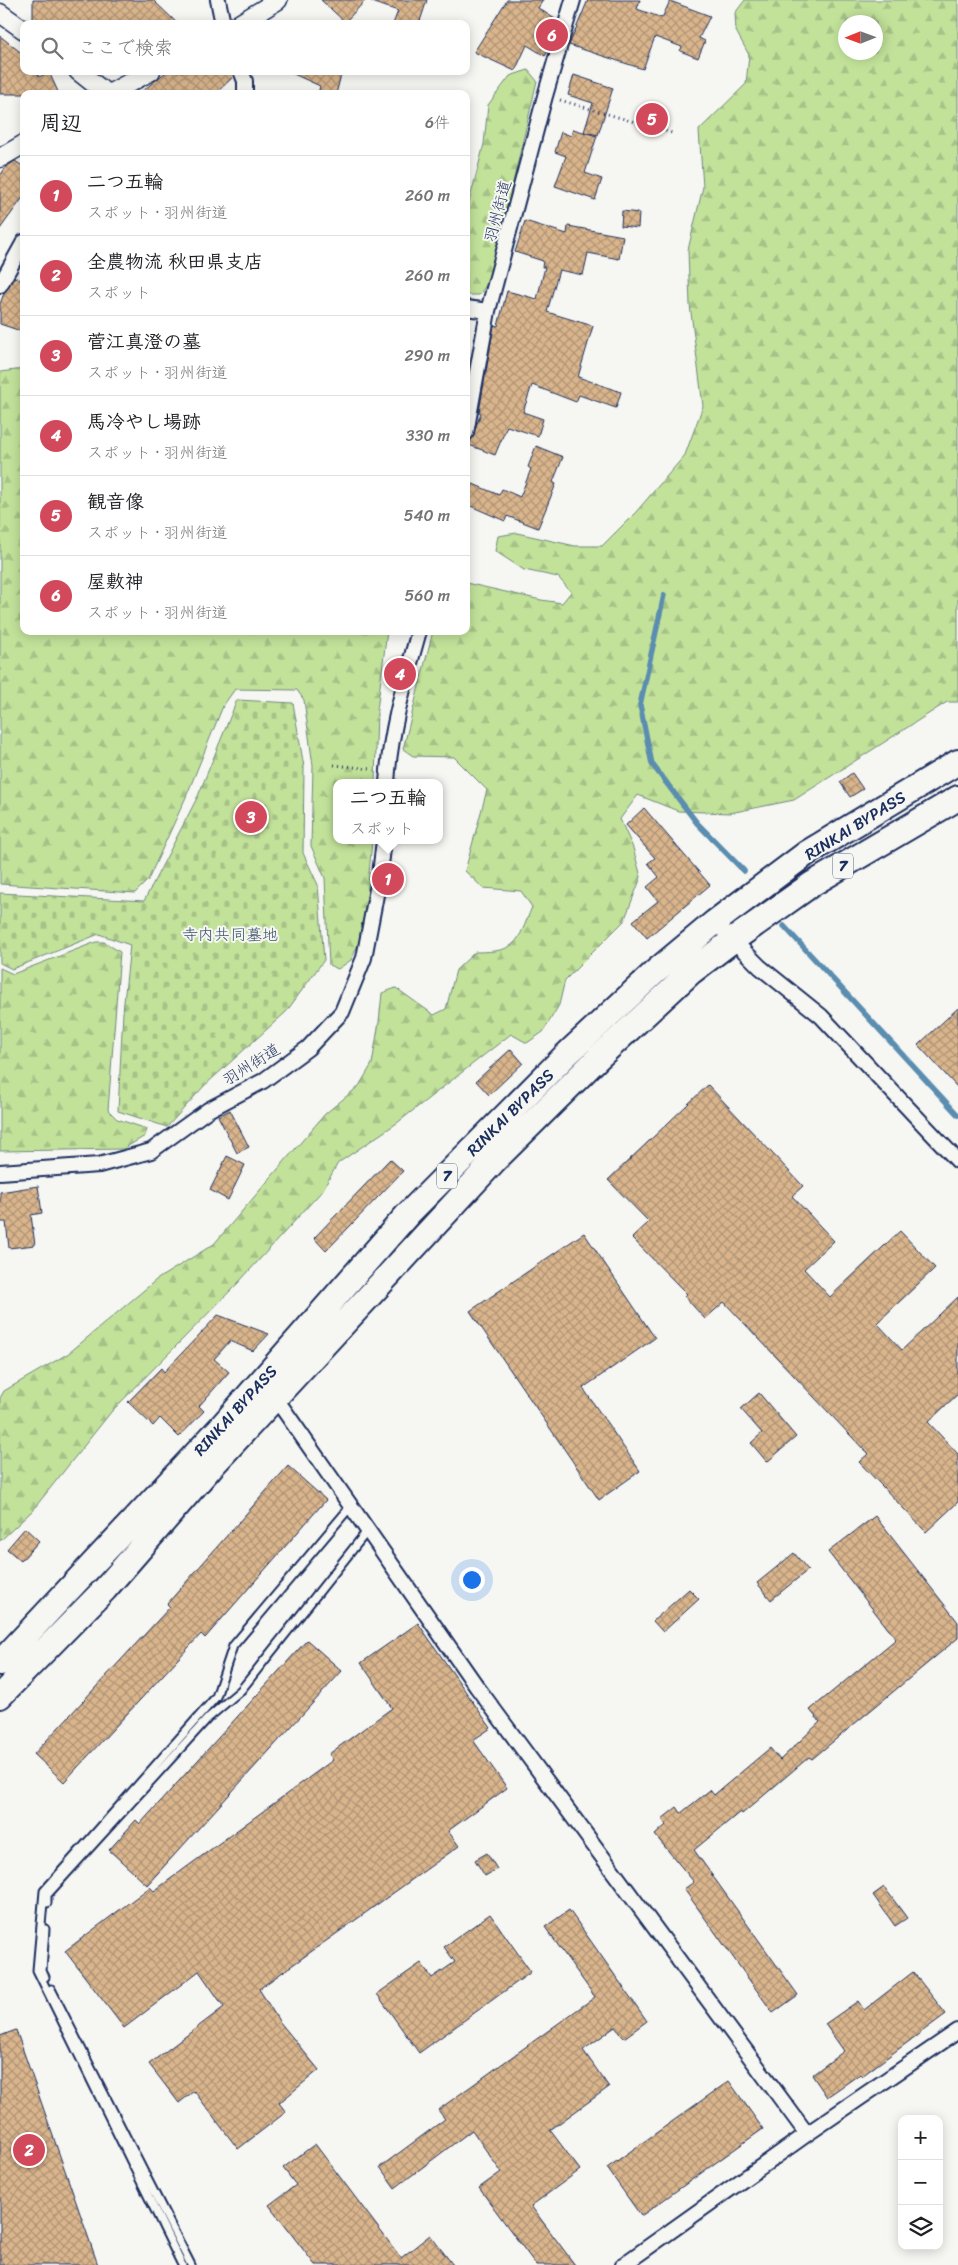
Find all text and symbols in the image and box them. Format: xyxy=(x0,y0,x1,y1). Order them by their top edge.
north arrow xyxy=(838,15,883,60)
pin: 6 xyxy=(536,16,568,54)
search box xyxy=(20,20,470,75)
text: ここで検索 xyxy=(78,31,173,64)
icon: search xyxy=(38,34,66,62)
pin: 5 xyxy=(636,100,668,138)
text: 周辺 xyxy=(40,104,82,142)
text: 6件 xyxy=(425,108,450,137)
text: 二つ五輪 xyxy=(87,165,163,198)
street label: 羽州街道 xyxy=(475,176,520,246)
text: 1 xyxy=(53,181,59,210)
text: 260 m xyxy=(405,181,450,210)
text: スポット · 羽州街道 xyxy=(87,198,228,227)
text: 全農物流 秋田県支店 xyxy=(87,245,263,278)
text: 2 xyxy=(51,261,61,290)
text: 260 m xyxy=(405,261,450,290)
text: スポット xyxy=(87,278,151,307)
text: 菅江真澄の墓 xyxy=(87,325,201,358)
text: 3 xyxy=(52,341,60,370)
text: 290 m xyxy=(404,341,450,370)
text: スポット · 羽州街道 xyxy=(87,358,228,387)
text: 馬冷やし場跡 xyxy=(87,405,201,438)
text: 4 xyxy=(51,421,61,450)
text: 330 m xyxy=(406,421,450,450)
text: スポット · 羽州街道 xyxy=(87,438,228,467)
text: 観音像 xyxy=(87,485,144,518)
text: 5 xyxy=(51,501,61,530)
text: 540 m xyxy=(404,501,450,530)
text: スポット · 羽州街道 xyxy=(87,518,228,547)
text: 屋敷神 xyxy=(87,565,144,598)
text: 6 xyxy=(51,581,61,610)
text: 560 m xyxy=(405,581,450,610)
text: スポット · 羽州街道 xyxy=(87,598,228,627)
pin: 4 xyxy=(384,655,416,693)
popup xyxy=(333,779,443,844)
text: 二つ五輪 xyxy=(350,781,426,814)
street label: RINKAI BYPASS xyxy=(799,783,912,868)
pin: 3 xyxy=(235,798,267,836)
text: スポット xyxy=(350,814,414,843)
road number: 7 xyxy=(833,854,853,878)
pin: 1 xyxy=(372,860,404,898)
park label: 寺内共同墓地 xyxy=(182,920,278,949)
street label: 羽州街道 xyxy=(216,1035,286,1094)
street label: RINKAI BYPASS xyxy=(459,1061,561,1163)
road number: 7 xyxy=(437,1164,457,1188)
street label: RINKAI BYPASS xyxy=(186,1358,285,1463)
your location xyxy=(459,1567,485,1593)
map controls xyxy=(898,2115,943,2250)
button: + xyxy=(898,2115,943,2160)
pin: 2 xyxy=(13,2131,45,2169)
button: − xyxy=(898,2160,943,2205)
button: layers xyxy=(898,2205,943,2250)

